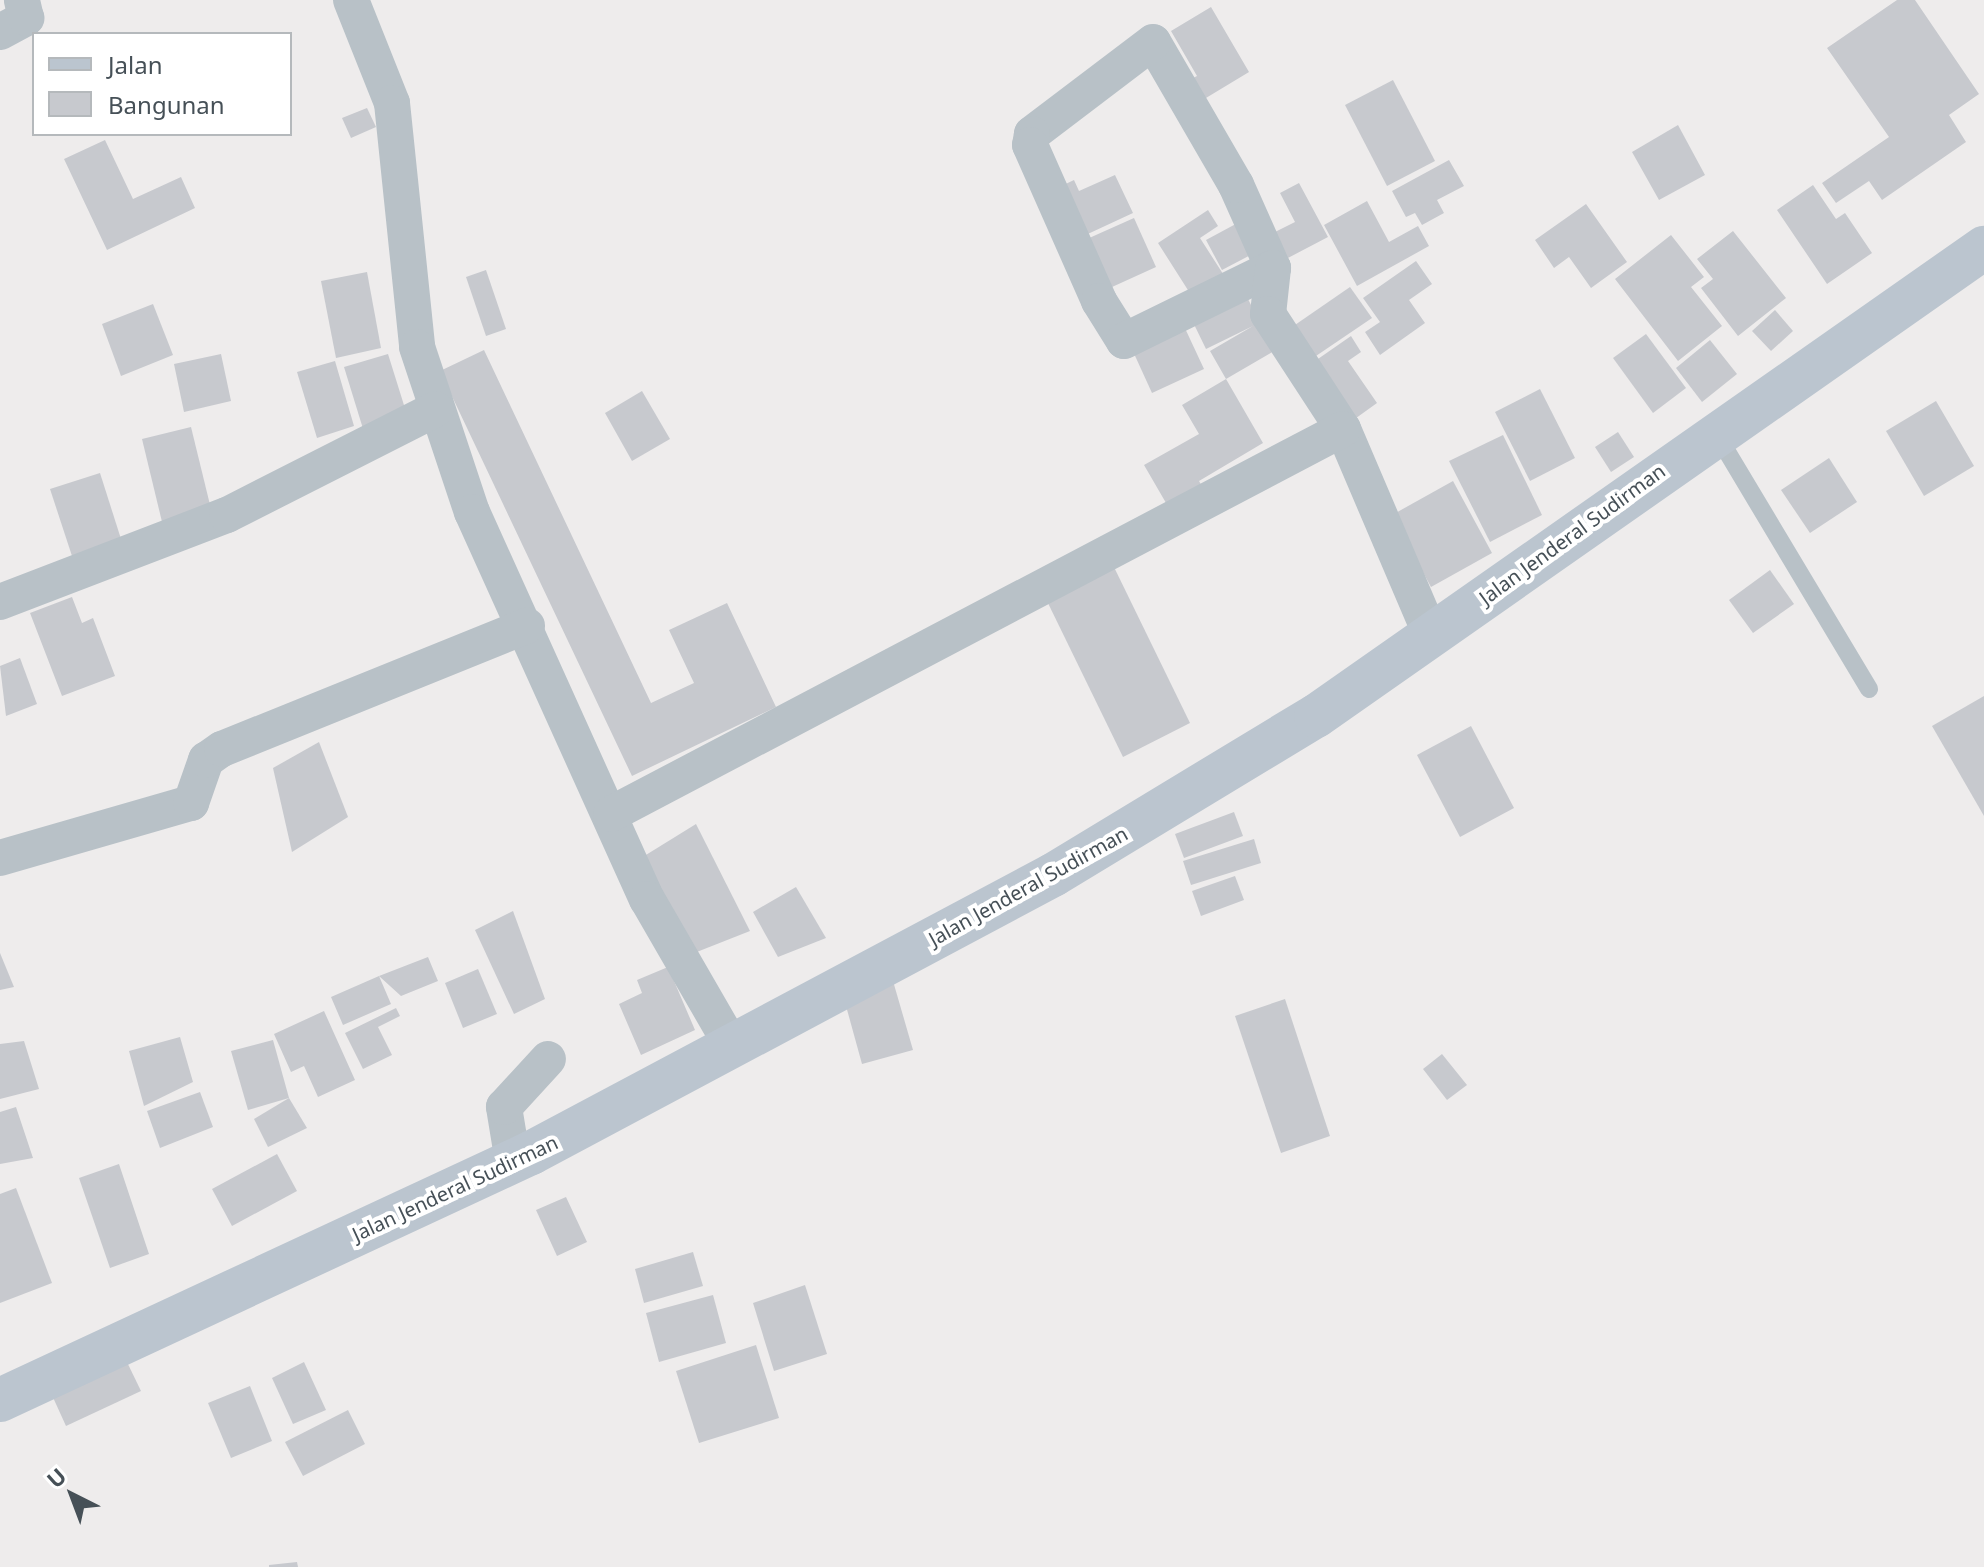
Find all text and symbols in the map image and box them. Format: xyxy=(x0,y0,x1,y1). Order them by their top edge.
legend xyxy=(32,32,292,136)
text: Jalan xyxy=(108,48,163,81)
text: Bangunan xyxy=(108,88,225,121)
street label: Jalan Jenderal Sudirman xyxy=(1474,458,1670,610)
street label: Jalan Jenderal Sudirman xyxy=(924,821,1132,951)
street label: Jalan Jenderal Sudirman xyxy=(348,1130,562,1246)
north arrow xyxy=(32,1455,112,1535)
text: U xyxy=(40,1460,72,1494)

